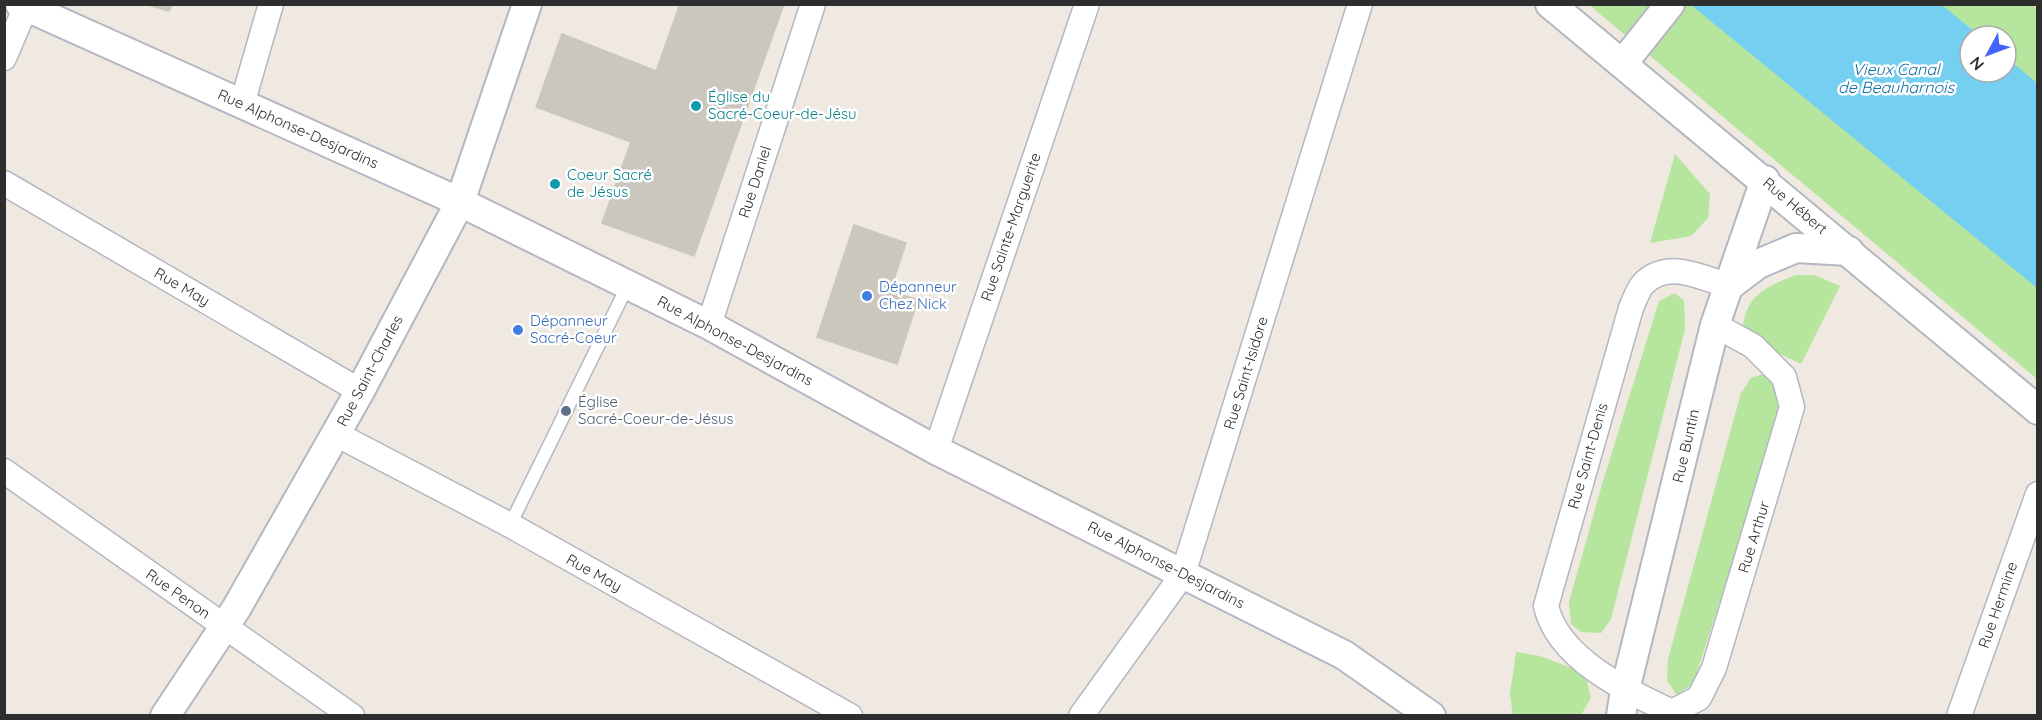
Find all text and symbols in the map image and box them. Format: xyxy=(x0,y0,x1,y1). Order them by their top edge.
north arrow xyxy=(1958,24,2018,84)
text: N xyxy=(1965,53,1988,75)
water label: Vieux Canal de Beauharnois xyxy=(1838,59,1956,97)
street label: Rue Alphonse-Desjardins xyxy=(215,85,381,173)
place label: Église du Sacré-Coeur-de-Jésu xyxy=(708,87,857,123)
marker: Église du Sacré-Coeur-de-Jésu xyxy=(689,99,703,113)
street label: Rue Daniel xyxy=(734,143,775,220)
street label: Rue Sainte-Marguerite xyxy=(976,150,1045,303)
place label: Coeur Sacré de Jésus xyxy=(567,165,652,201)
street label: Rue Hébert xyxy=(1759,173,1832,238)
marker: Coeur Sacré de Jésus xyxy=(548,177,562,191)
street label: Rue May xyxy=(151,263,213,310)
place label: Dépanneur Chez Nick xyxy=(879,277,957,313)
marker: Dépanneur Chez Nick xyxy=(860,289,874,303)
street label: Rue Alphonse-Desjardins xyxy=(654,291,816,390)
place label: Dépanneur Sacré-Coeur xyxy=(530,311,617,347)
street label: Rue Saint-Charles xyxy=(332,312,407,430)
street label: Rue Saint-Isidore xyxy=(1219,314,1272,432)
marker: Dépanneur Sacré-Coeur xyxy=(511,323,525,337)
place label: Église Sacré-Coeur-de-Jésus xyxy=(578,392,734,428)
street label: Rue Saint-Denis xyxy=(1563,401,1612,511)
marker: Église Sacré-Coeur-de-Jésus xyxy=(559,404,573,418)
street label: Rue Buntin xyxy=(1668,407,1703,485)
street label: Rue Arthur xyxy=(1734,498,1774,575)
street label: Rue Alphonse-Desjardins xyxy=(1084,517,1248,612)
street label: Rue May xyxy=(563,549,626,596)
street label: Rue Hermine xyxy=(1974,559,2021,651)
street label: Rue Penon xyxy=(142,564,214,623)

